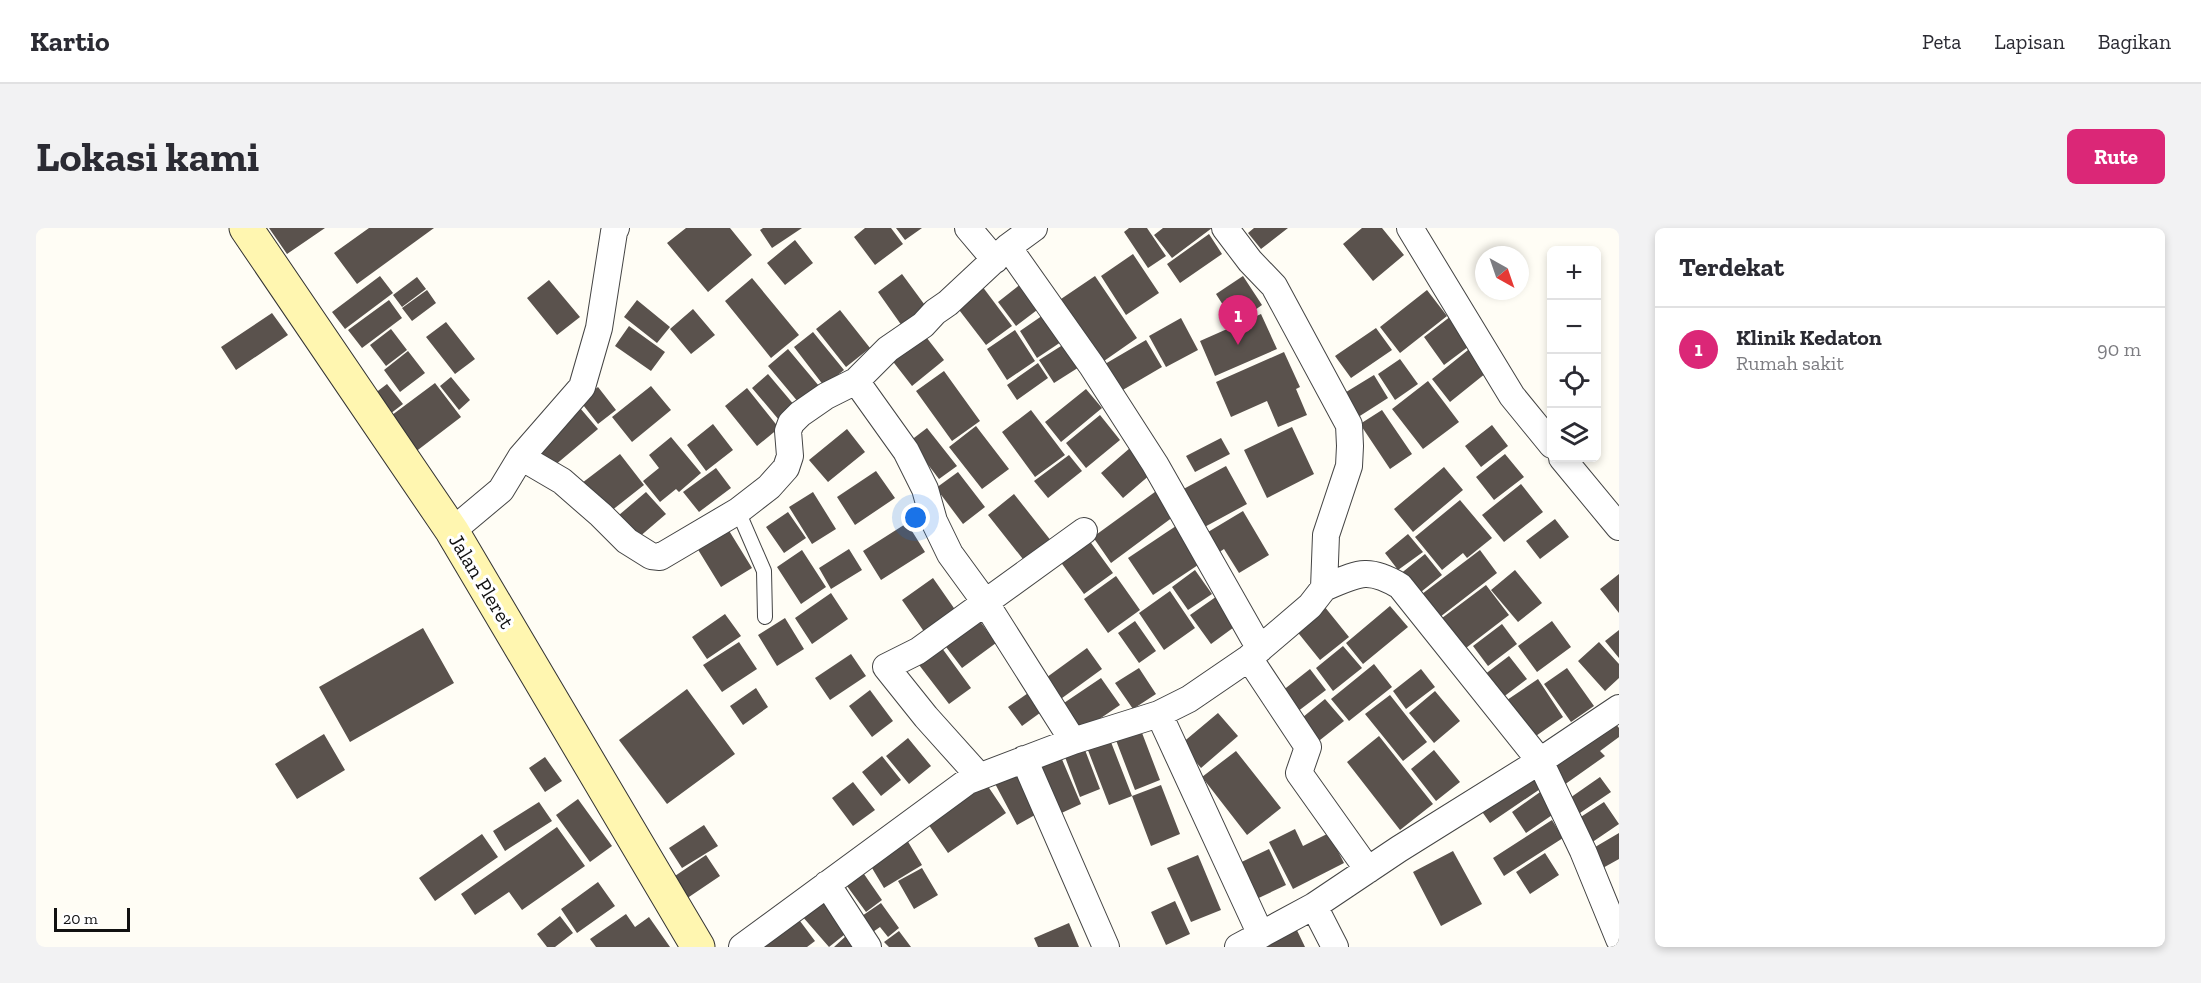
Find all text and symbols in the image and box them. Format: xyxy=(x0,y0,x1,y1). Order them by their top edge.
text: Kartio xyxy=(30,25,110,58)
text: Peta xyxy=(1922,29,1961,54)
text: Lapisan xyxy=(1994,29,2065,54)
text: Bagikan xyxy=(2098,29,2171,54)
button: Rute xyxy=(2067,129,2165,184)
text: Lokasi kami xyxy=(36,131,259,182)
north arrow xyxy=(1475,246,1529,300)
map controls xyxy=(1547,246,1601,462)
button: + xyxy=(1547,246,1601,300)
text: Terdekat xyxy=(1679,251,1784,283)
pin: 1 xyxy=(1218,296,1258,345)
button: − xyxy=(1547,300,1601,354)
text: Klinik Kedaton xyxy=(1736,324,1882,351)
text: 1 xyxy=(1694,337,1703,361)
text: 90 m xyxy=(2097,337,2141,361)
text: Rumah sakit xyxy=(1736,351,1844,375)
button: locate xyxy=(1547,354,1601,408)
button: layers xyxy=(1547,408,1601,462)
your location xyxy=(901,503,930,532)
street label: Jalan Pleret xyxy=(444,529,520,633)
scale bar xyxy=(54,905,130,932)
text: 20 m xyxy=(63,909,98,928)

